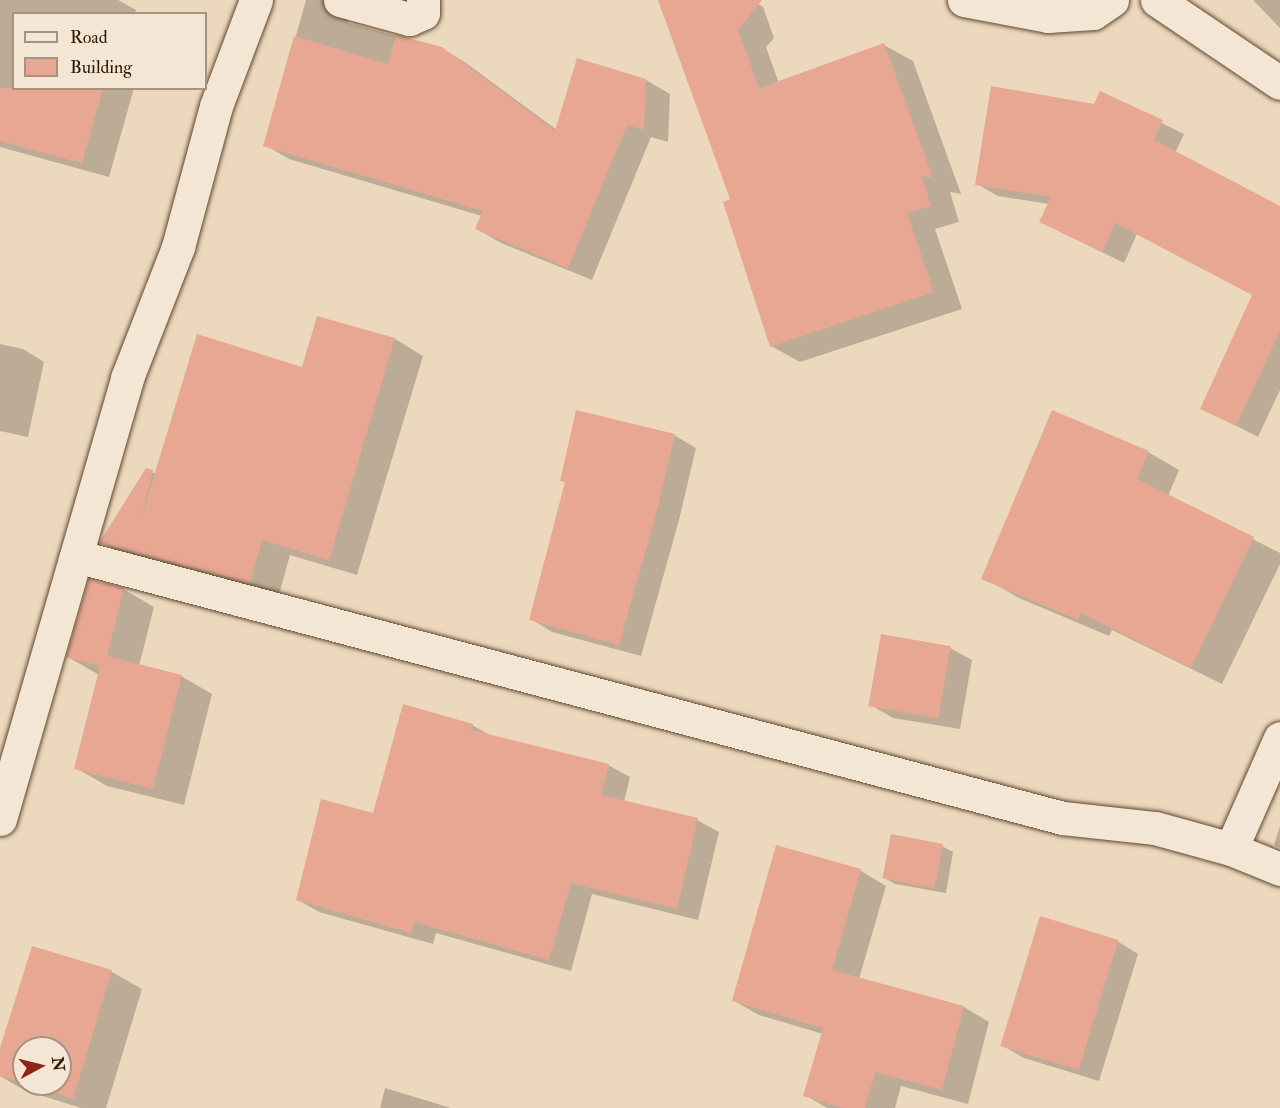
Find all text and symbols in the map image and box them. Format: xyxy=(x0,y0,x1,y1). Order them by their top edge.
legend xyxy=(12,12,207,90)
text: Road xyxy=(70,26,108,49)
text: Building xyxy=(70,56,132,79)
north arrow xyxy=(12,1036,72,1096)
text: N xyxy=(47,1056,69,1072)

